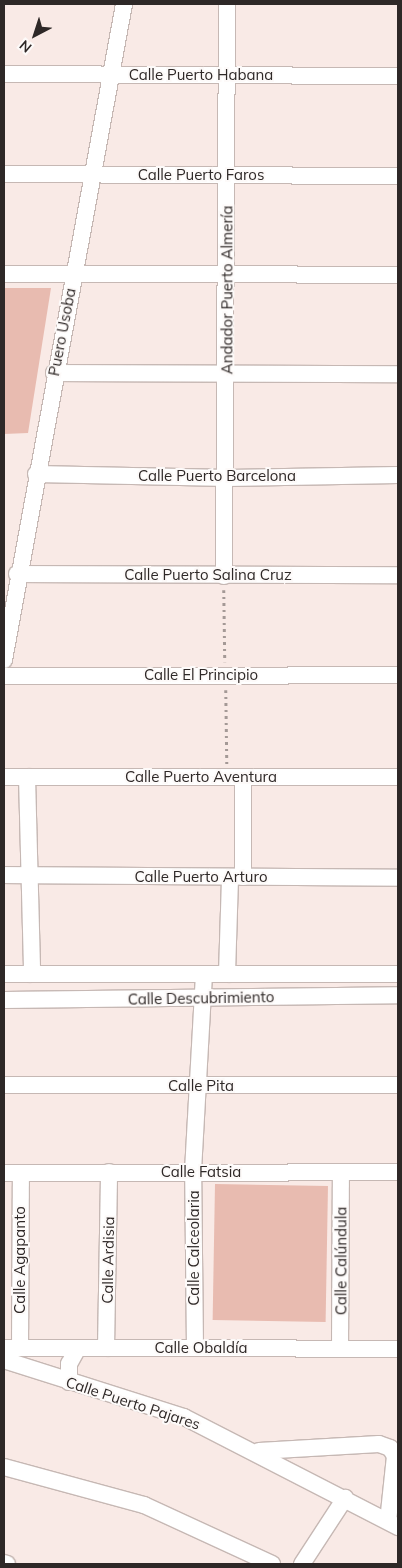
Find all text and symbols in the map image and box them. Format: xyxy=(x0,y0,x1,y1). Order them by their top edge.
north arrow xyxy=(10,10,60,60)
text: N xyxy=(16,36,35,57)
street label: Calle Puerto Habana xyxy=(129,66,273,84)
street label: Calle Puerto Faros xyxy=(138,166,264,184)
street label: Andador Puerto Almería xyxy=(218,206,236,374)
street label: Puero Usoba xyxy=(45,286,79,378)
street label: Calle Puerto Barcelona xyxy=(138,467,296,485)
street label: Calle Puerto Salina Cruz xyxy=(124,566,292,584)
street label: Calle El Principio xyxy=(144,666,258,684)
street label: Calle Puerto Aventura xyxy=(125,768,277,786)
street label: Calle Puerto Arturo xyxy=(135,868,267,886)
street label: Calle Descubrimiento xyxy=(128,988,274,1008)
street label: Calle Pita xyxy=(168,1077,234,1095)
street label: Calle Fatsia xyxy=(161,1163,241,1181)
street label: Calle Calceolaria xyxy=(185,1190,203,1306)
street label: Calle Agapanto xyxy=(11,1206,29,1314)
street label: Calle Calúndula xyxy=(332,1207,350,1315)
street label: Calle Ardisia xyxy=(98,1216,118,1304)
street label: Calle Obaldía xyxy=(155,1339,247,1357)
street label: Calle Puerto Pajares xyxy=(64,1373,202,1433)

